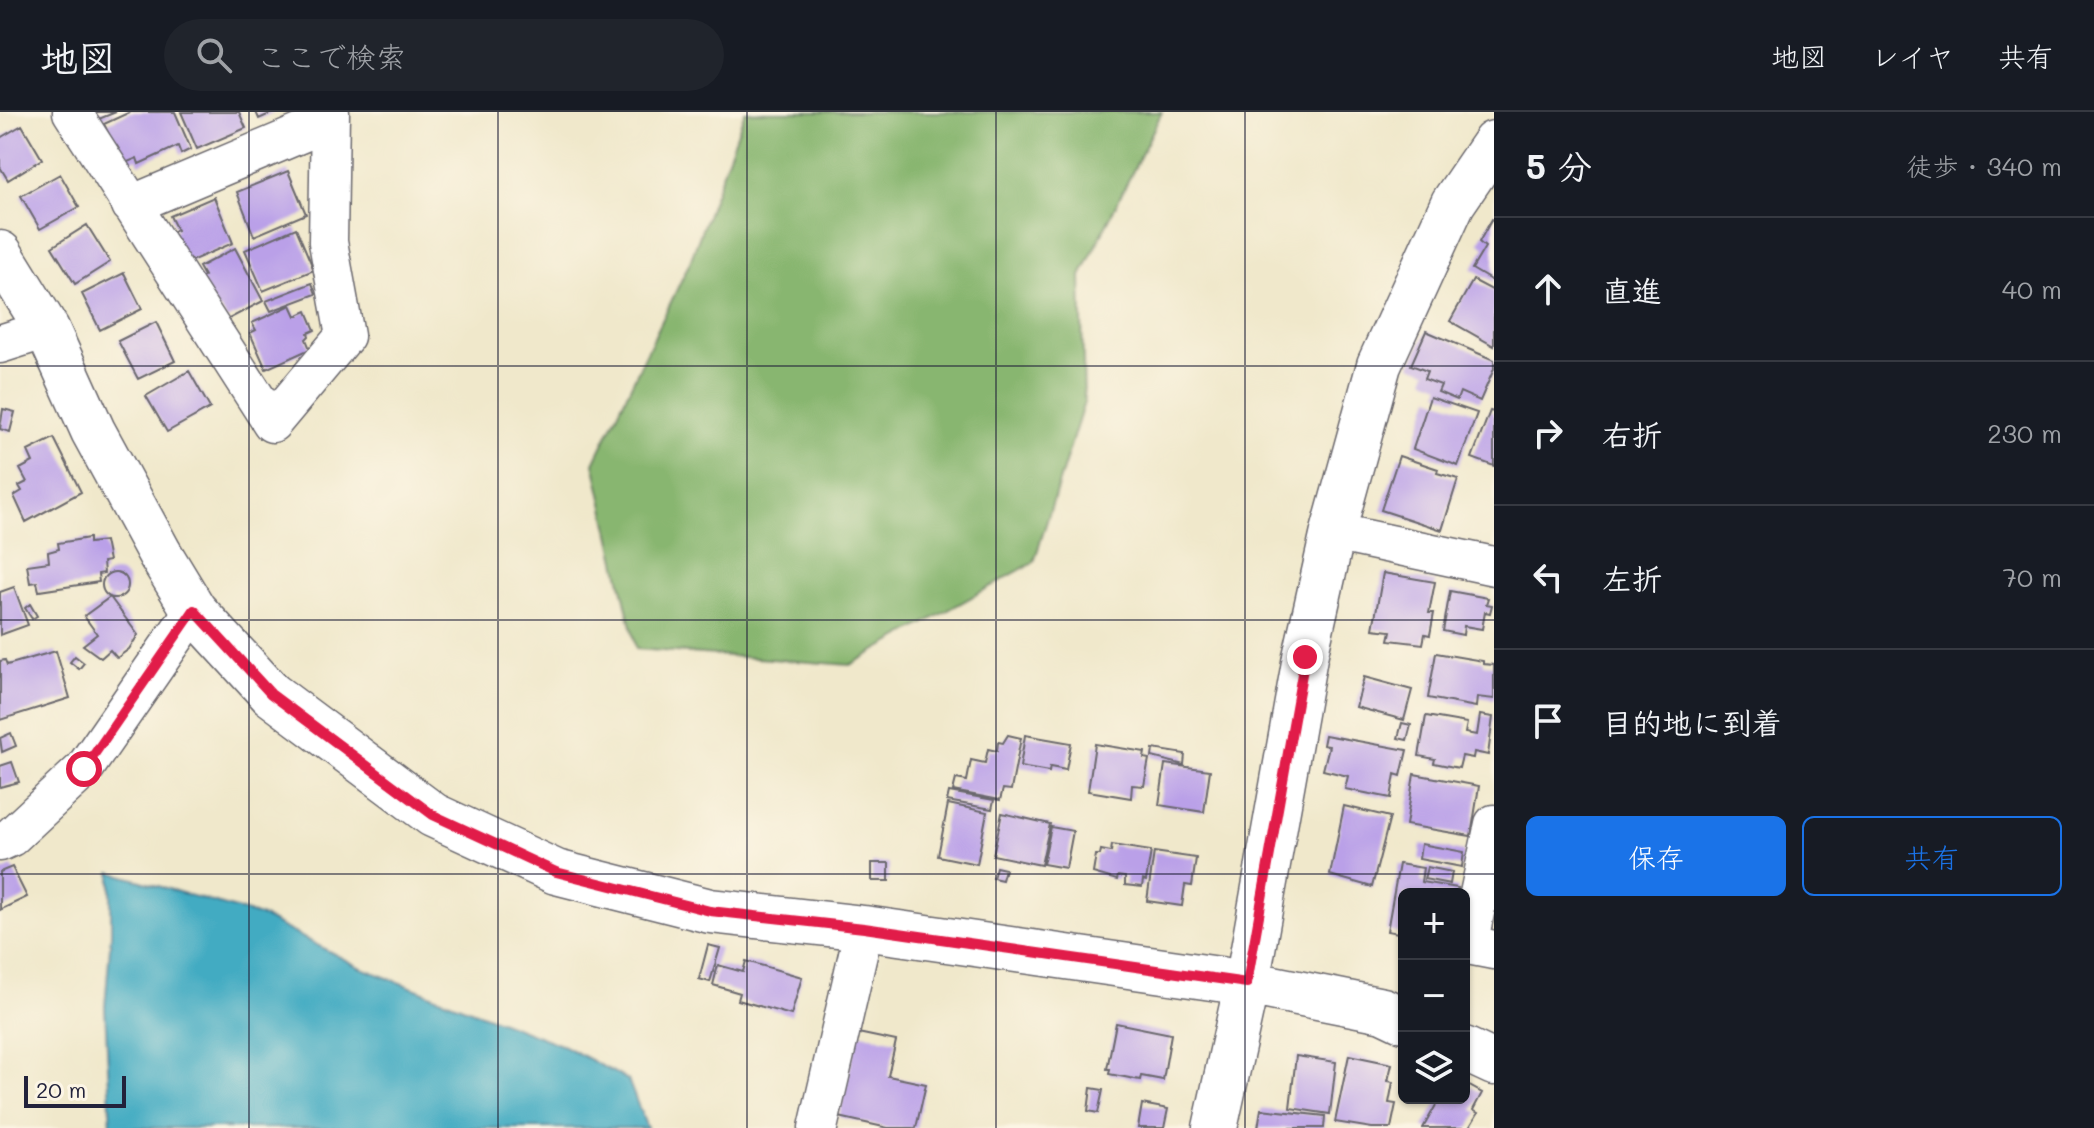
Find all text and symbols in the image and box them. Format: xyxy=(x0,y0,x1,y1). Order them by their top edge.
search box xyxy=(164,19,724,91)
text: 地図 xyxy=(40,32,116,82)
icon: search xyxy=(192,33,236,77)
text: ここで検索 xyxy=(256,36,406,76)
text: 地図 xyxy=(1771,38,1827,74)
text: レイヤ xyxy=(1871,38,1954,74)
text: 共有 xyxy=(1998,38,2054,74)
text: 5 分 xyxy=(1526,143,1592,188)
text: 徒歩 · 340 m xyxy=(1906,149,2062,183)
icon: ahead xyxy=(1526,267,1570,311)
text: 直進 xyxy=(1602,270,1662,310)
text: 40 m xyxy=(2002,272,2062,306)
icon: right xyxy=(1526,411,1570,455)
text: 右折 xyxy=(1602,414,1662,454)
text: 230 m xyxy=(1987,416,2062,450)
icon: left xyxy=(1526,555,1570,599)
text: 左折 xyxy=(1602,558,1662,598)
text: 70 m xyxy=(2002,560,2062,594)
route end xyxy=(1287,639,1323,675)
icon: arrive xyxy=(1526,699,1570,743)
text: 目的地に到着 xyxy=(1602,702,1782,742)
route start xyxy=(66,751,102,787)
button: 保存 xyxy=(1526,816,1786,896)
button: 共有 xyxy=(1802,816,2062,896)
map controls xyxy=(1398,888,1470,1104)
button: + xyxy=(1398,888,1470,960)
button: − xyxy=(1398,960,1470,1032)
button: layers xyxy=(1398,1032,1470,1104)
scale bar xyxy=(24,1072,126,1108)
text: 20 m xyxy=(36,1075,86,1104)

